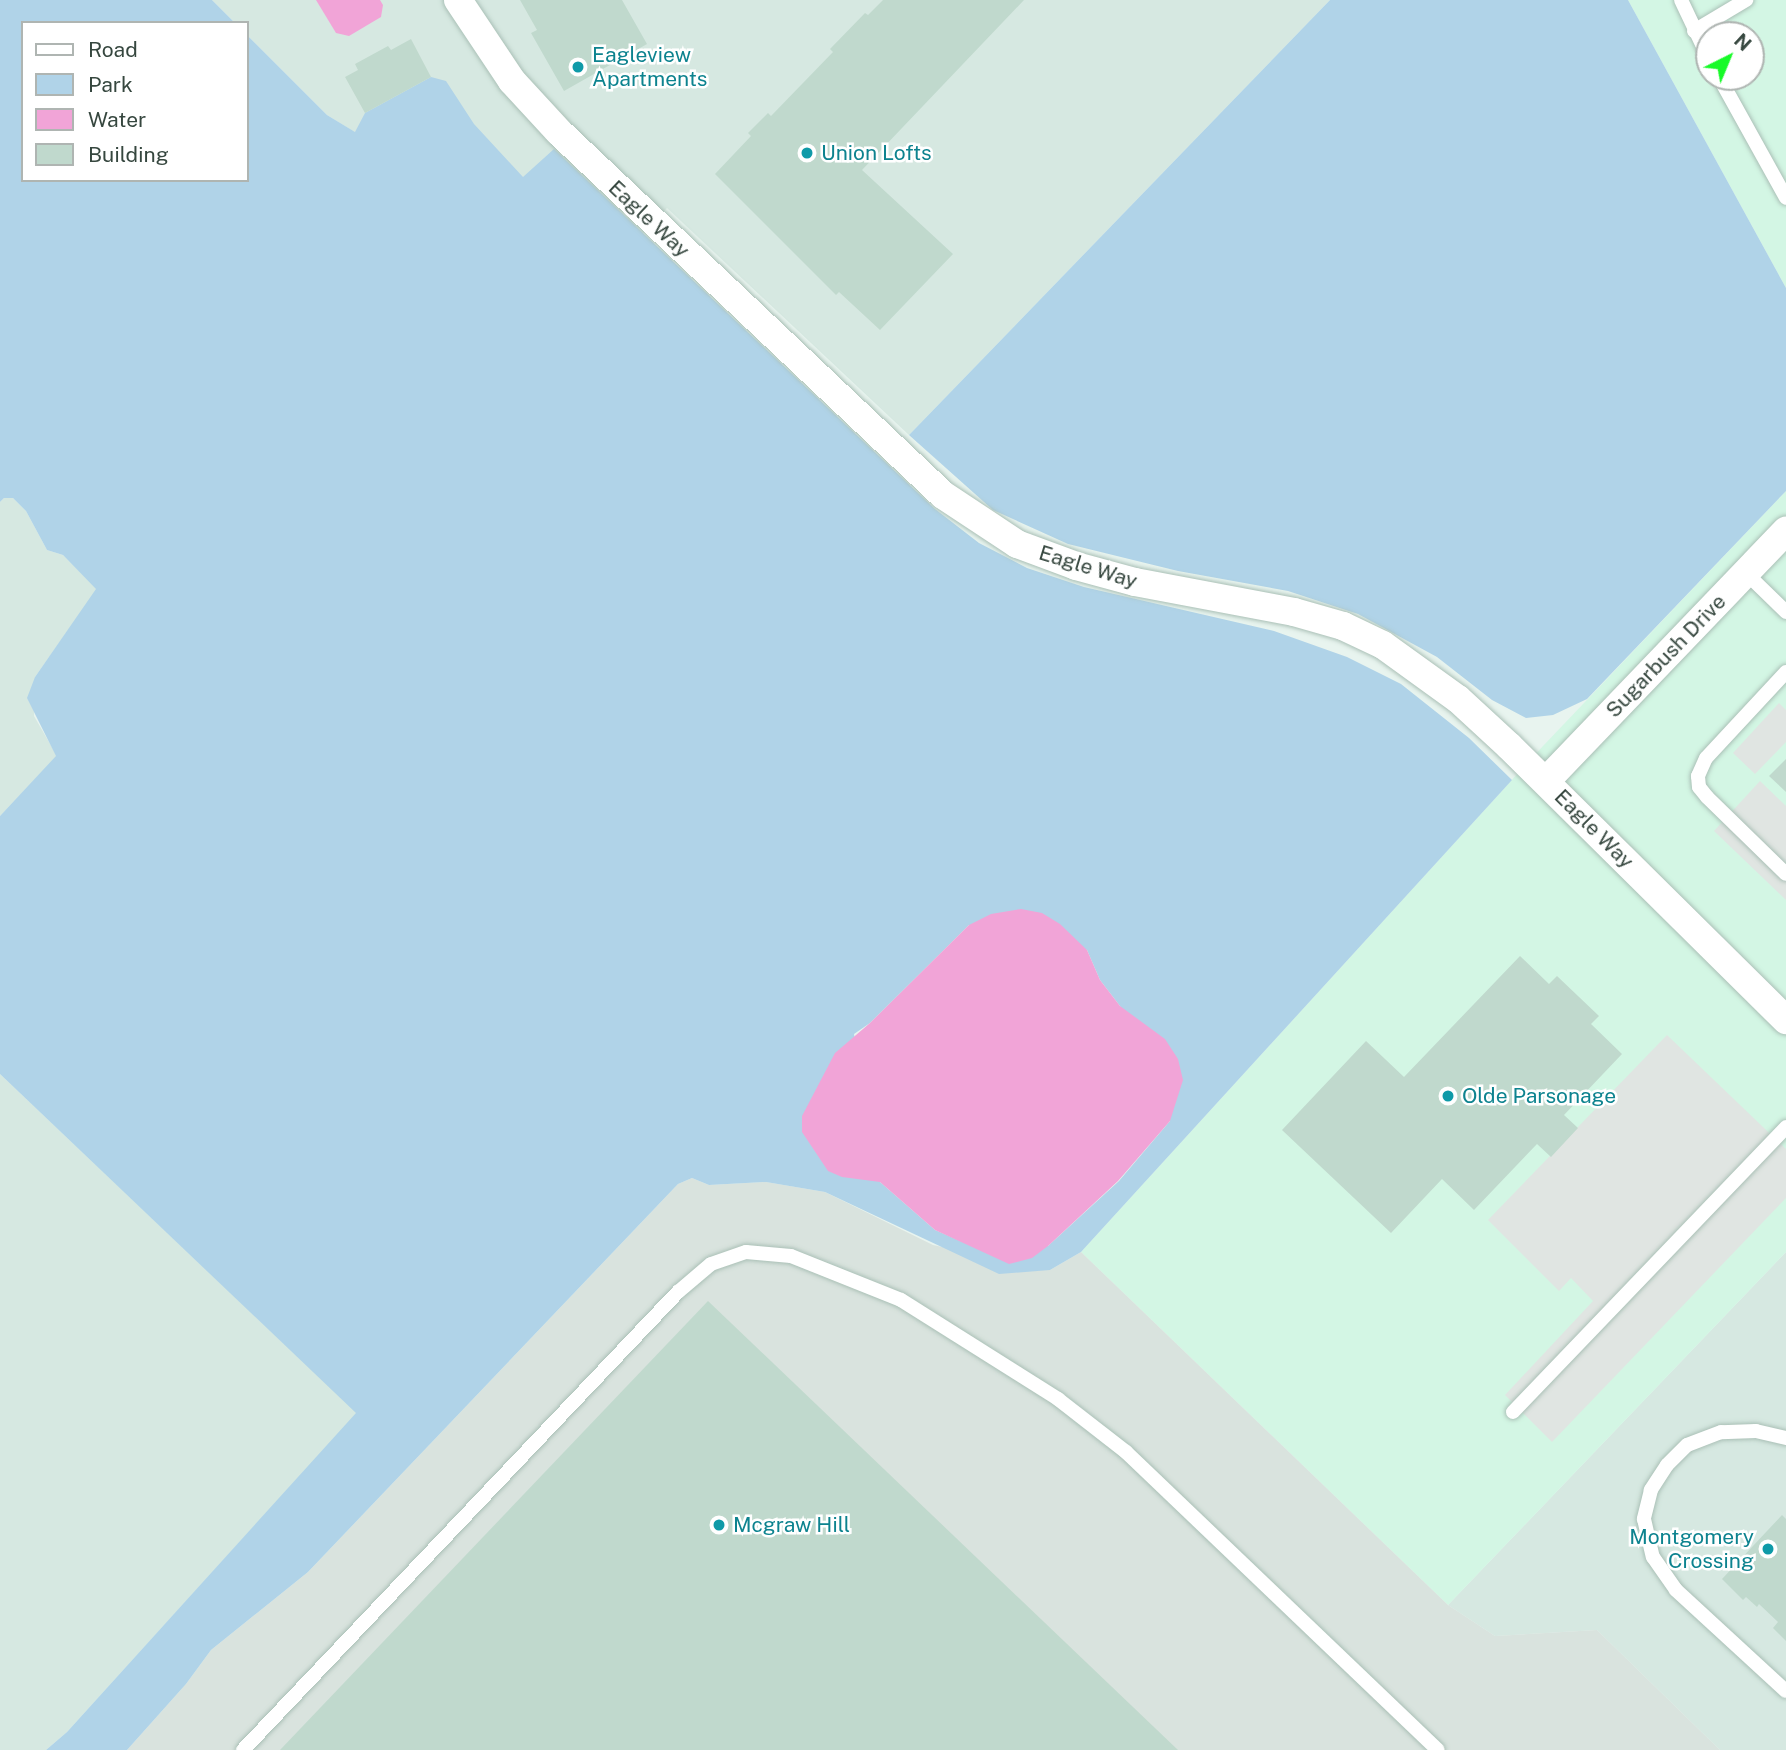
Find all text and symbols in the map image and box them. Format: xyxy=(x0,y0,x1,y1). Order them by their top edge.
legend xyxy=(21,21,248,182)
north arrow xyxy=(1695,21,1765,91)
text: N xyxy=(1730,29,1756,55)
text: Road xyxy=(88,37,138,62)
place label: Eagleview Apartments xyxy=(592,42,707,92)
marker: Eagleview Apartments xyxy=(570,59,586,75)
text: Park xyxy=(88,72,133,97)
text: Water xyxy=(88,107,146,132)
place label: Union Lofts xyxy=(821,140,932,166)
text: Building xyxy=(88,142,169,167)
marker: Union Lofts xyxy=(799,145,815,161)
street label: Eagle Way xyxy=(603,175,695,263)
street label: Eagle Way xyxy=(1036,540,1140,594)
street label: Sugarbush Drive xyxy=(1601,589,1731,723)
street label: Eagle Way xyxy=(1549,784,1639,874)
place label: Olde Parsonage xyxy=(1462,1083,1616,1109)
marker: Olde Parsonage xyxy=(1440,1088,1456,1104)
place label: Mcgraw Hill xyxy=(733,1512,850,1538)
marker: Mcgraw Hill xyxy=(711,1517,727,1533)
place label: Montgomery Crossing xyxy=(1629,1524,1754,1574)
marker: Montgomery Crossing xyxy=(1760,1541,1776,1557)

